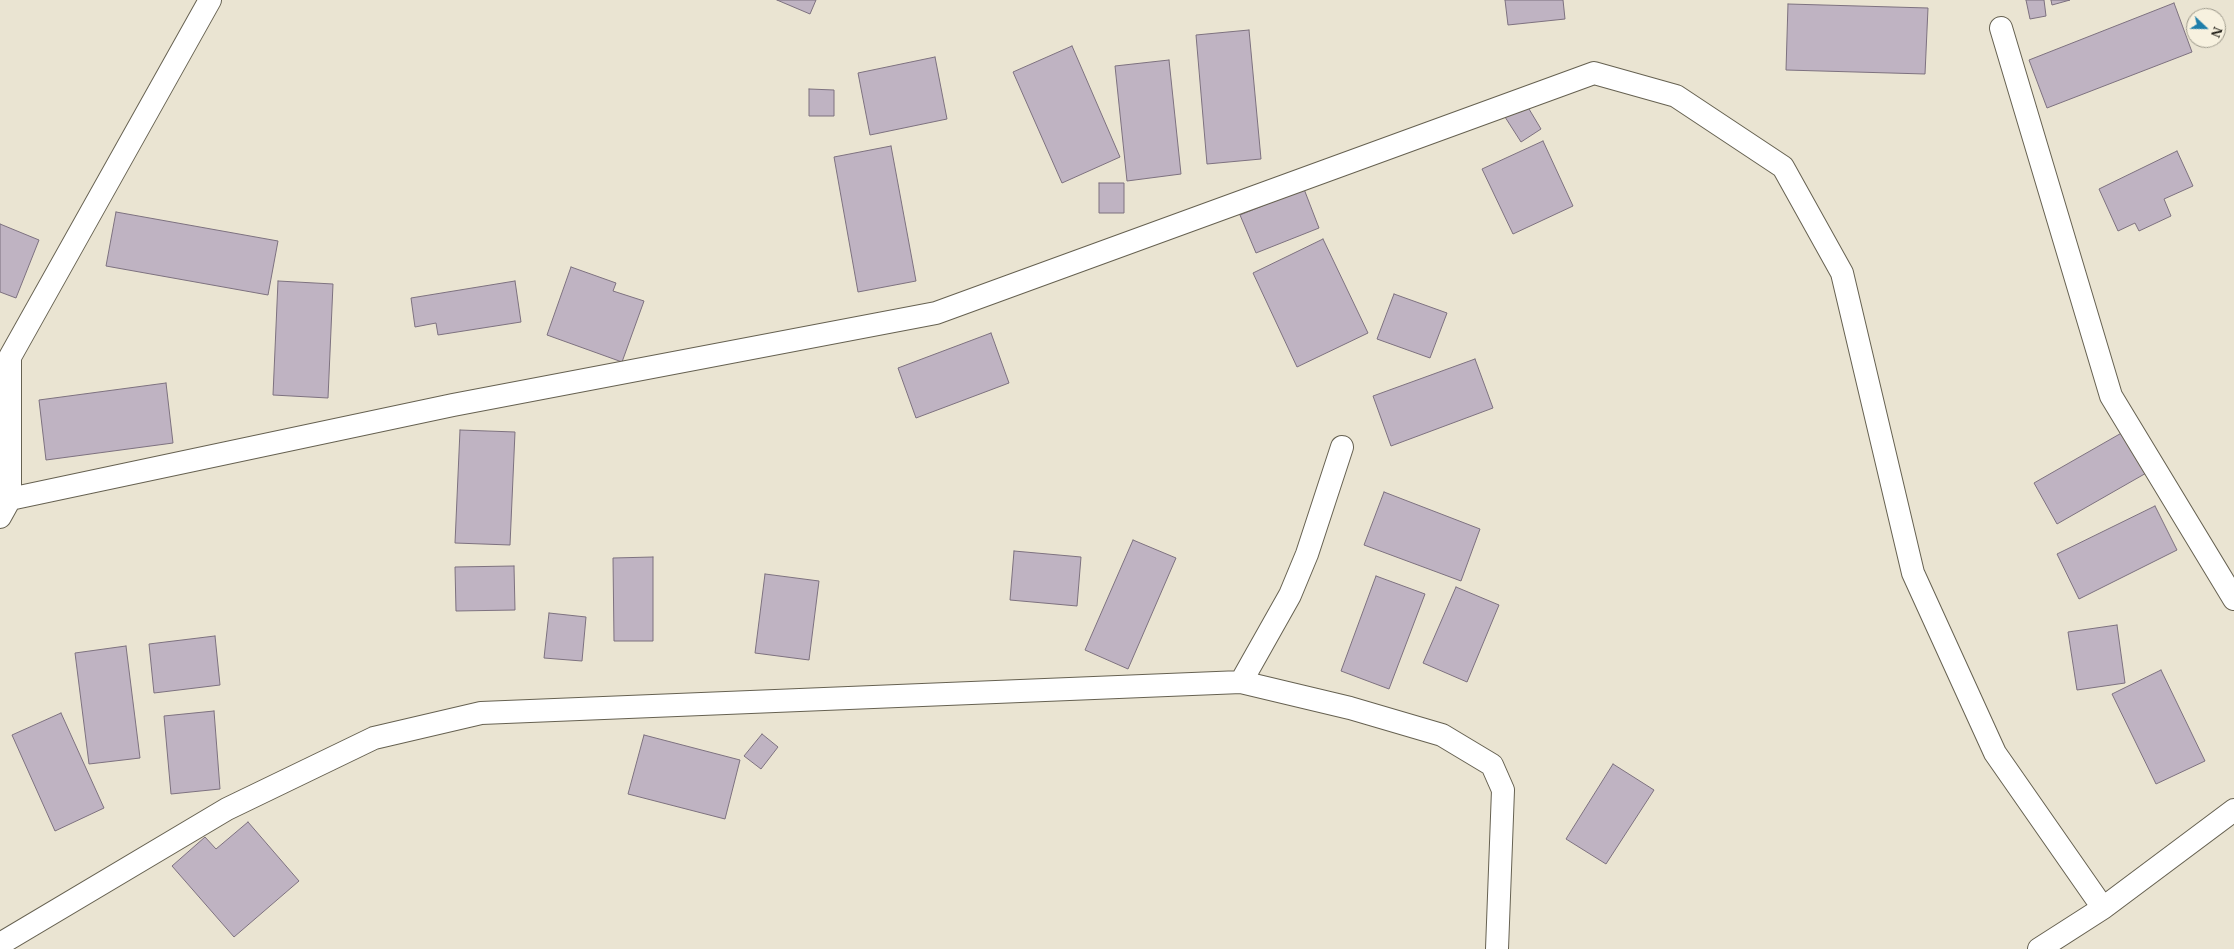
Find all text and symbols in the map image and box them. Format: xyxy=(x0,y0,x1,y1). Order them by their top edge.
north arrow xyxy=(2186,8,2226,48)
text: N xyxy=(2208,25,2225,40)

